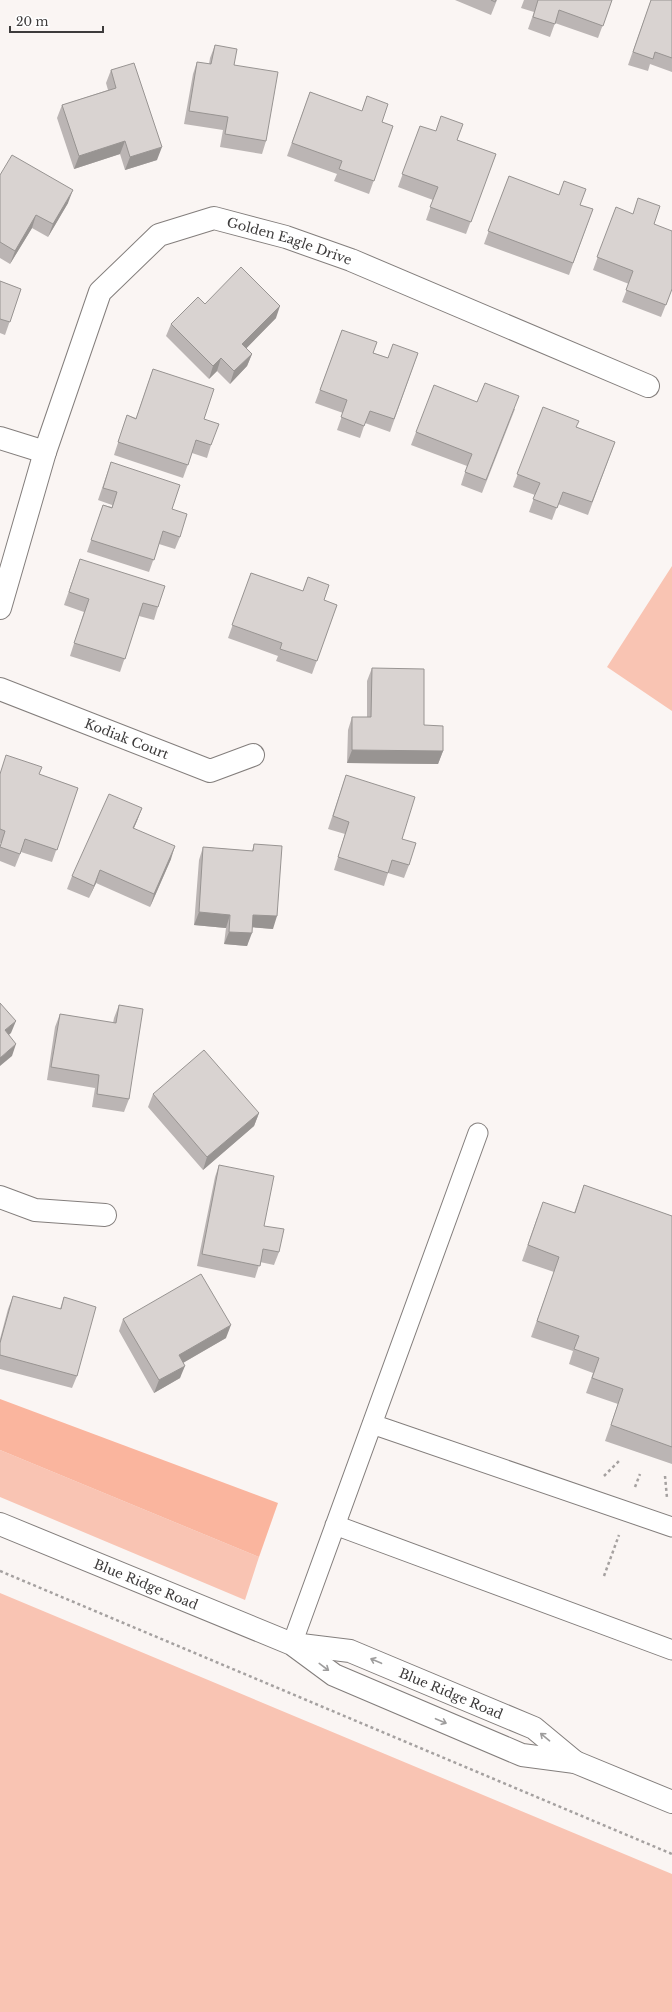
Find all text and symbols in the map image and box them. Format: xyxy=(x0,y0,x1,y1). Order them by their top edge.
scale bar xyxy=(10,8,103,34)
text: 20 m xyxy=(16,14,48,29)
street label: Golden Eagle Drive xyxy=(225,214,354,269)
street label: Kodiak Court xyxy=(82,715,171,763)
street label: Blue Ridge Road xyxy=(91,1556,201,1614)
one-way arrow xyxy=(371,1657,383,1665)
one-way arrow xyxy=(318,1663,329,1671)
street label: Blue Ridge Road xyxy=(396,1664,506,1723)
one-way arrow xyxy=(435,1718,447,1725)
one-way arrow xyxy=(540,1733,551,1742)

